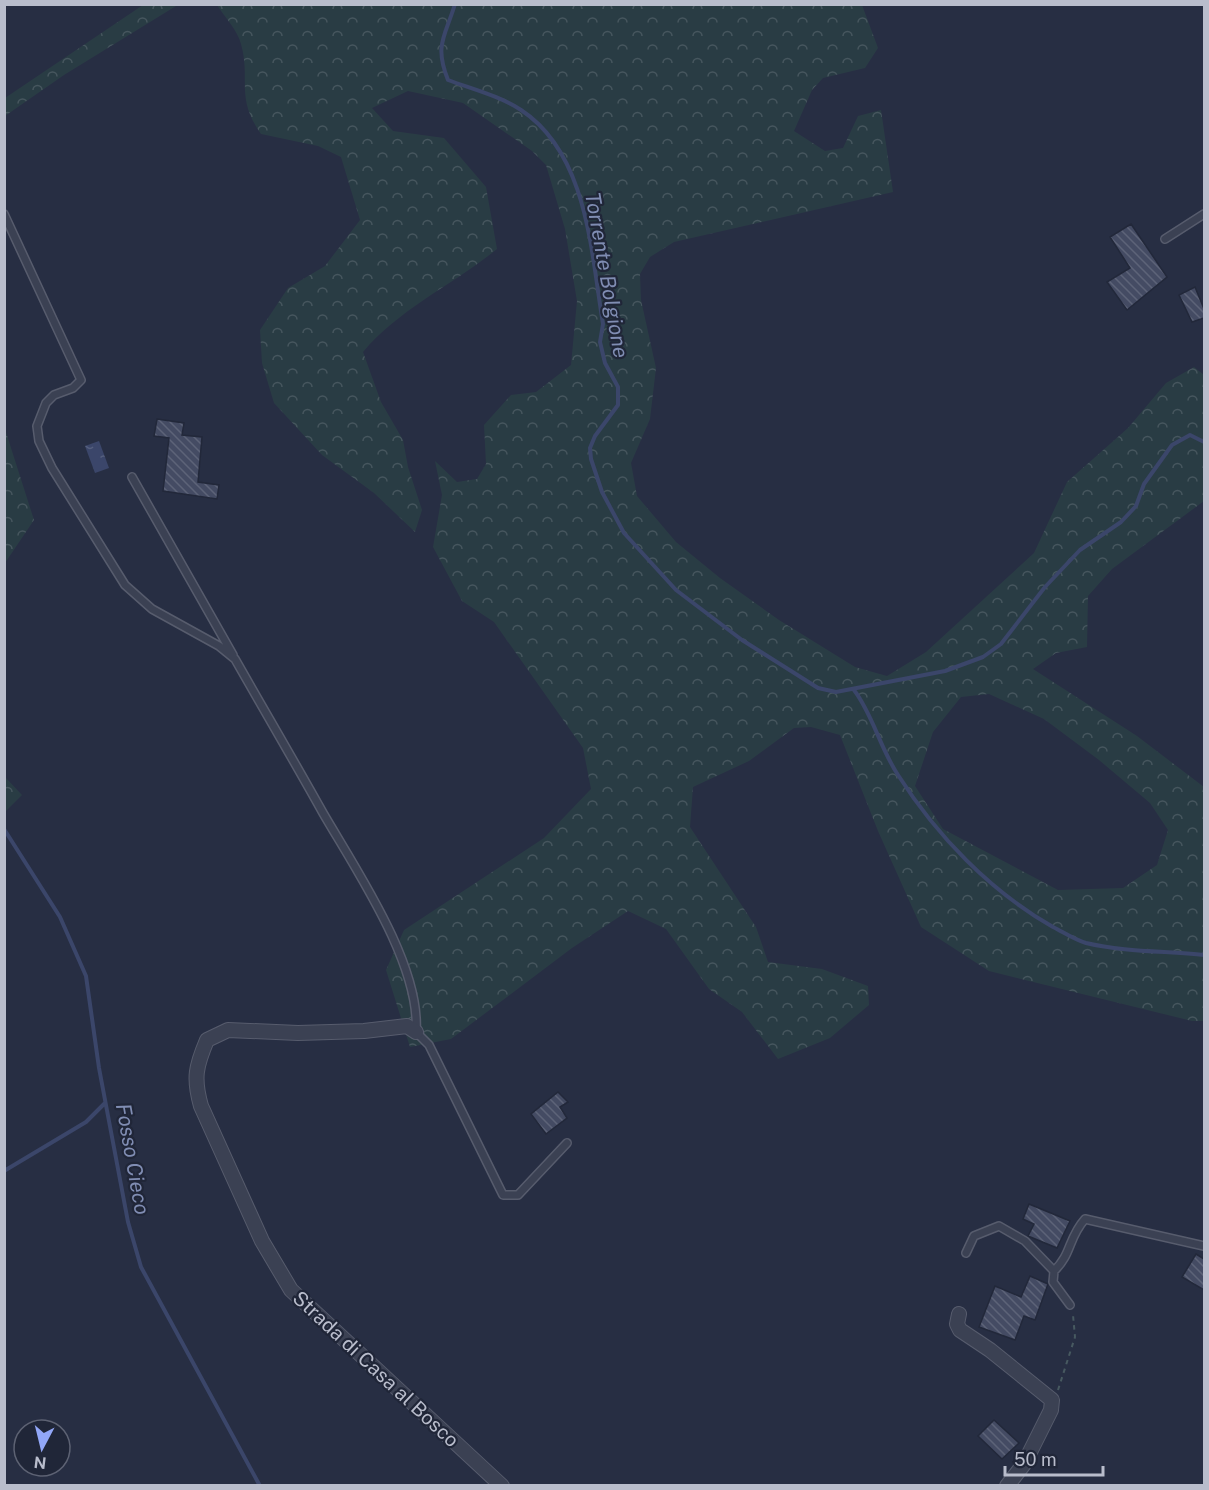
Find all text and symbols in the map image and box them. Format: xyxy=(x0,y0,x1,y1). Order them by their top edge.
water label: Torrente Bolgione xyxy=(580,190,634,360)
water label: Fosso Cieco xyxy=(111,1101,155,1217)
street label: Strada di Casa al Bosco xyxy=(288,1286,464,1452)
north arrow xyxy=(12,1418,72,1478)
scale bar xyxy=(1005,1439,1102,1477)
text: 50 m xyxy=(1014,1449,1057,1470)
text: N xyxy=(33,1452,48,1473)

